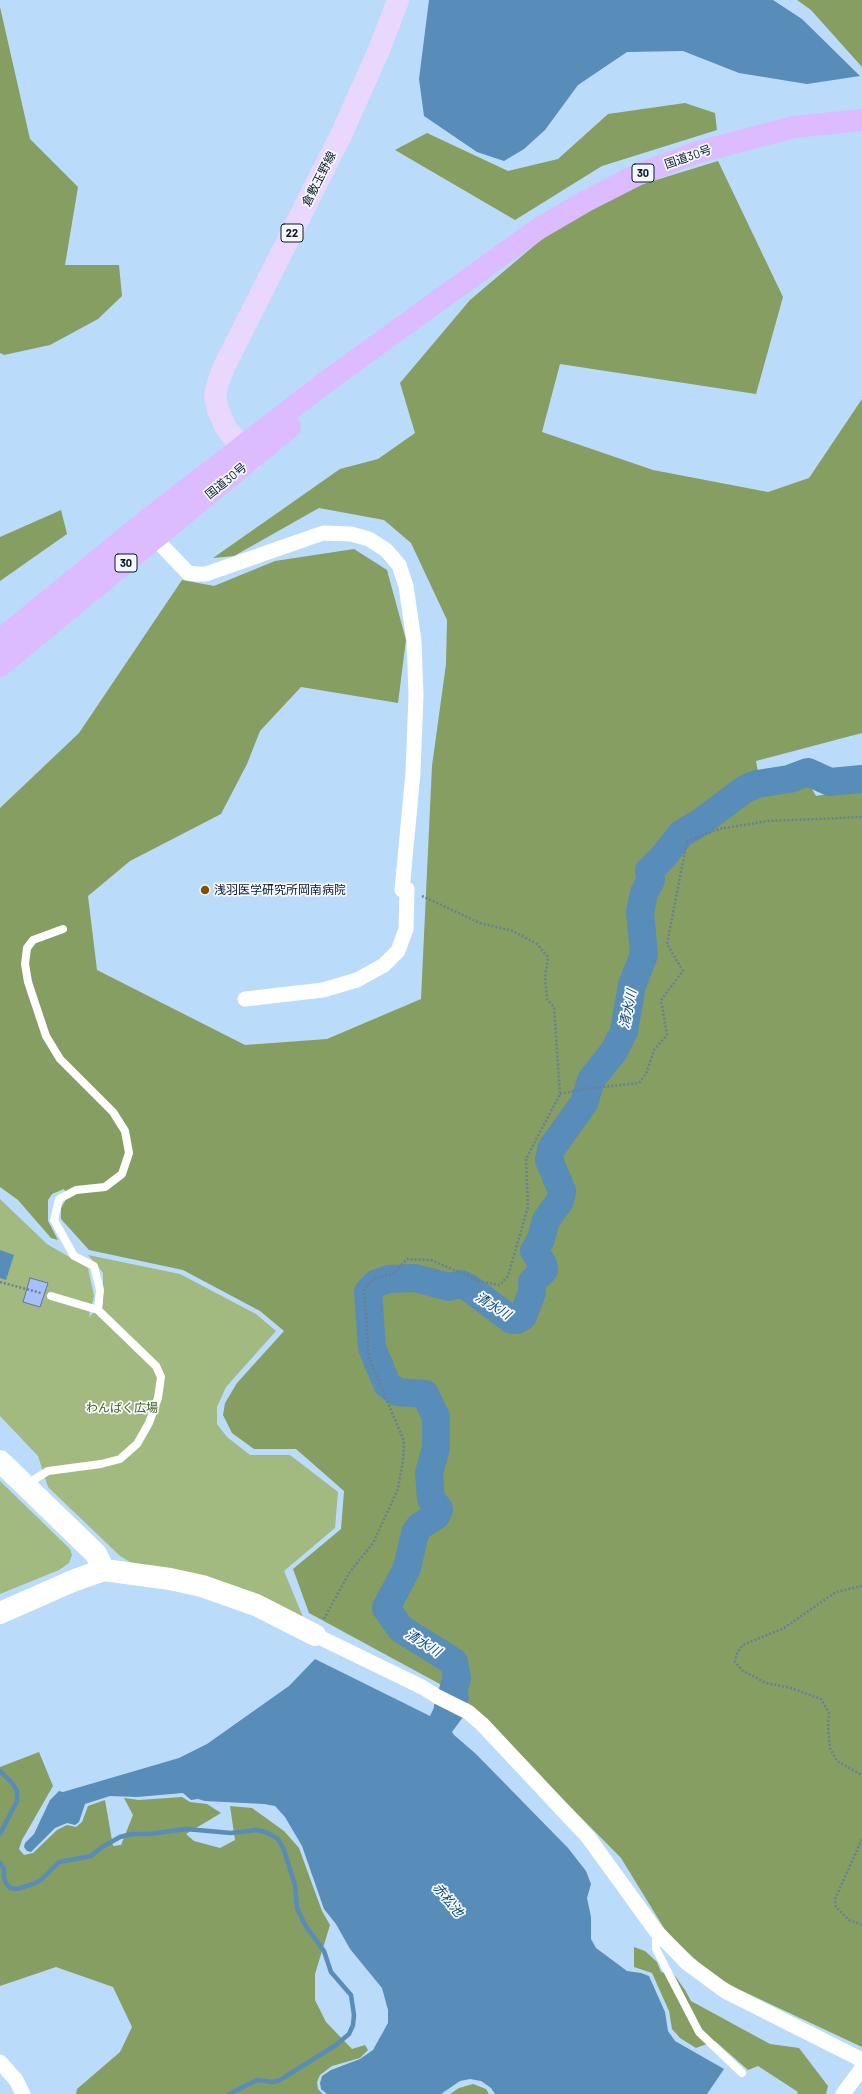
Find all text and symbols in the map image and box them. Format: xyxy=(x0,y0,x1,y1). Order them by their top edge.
street label: 国道30号 xyxy=(663,142,713,172)
street label: 倉敷玉野線 xyxy=(299,149,339,209)
road number: 30 xyxy=(632,164,654,182)
road number: 22 xyxy=(281,224,303,242)
street label: 国道30号 xyxy=(202,460,250,502)
road number: 30 xyxy=(115,554,137,572)
place label: 浅羽医学研究所岡南病院 xyxy=(214,883,346,897)
marker: 浅羽医学研究所岡南病院 xyxy=(199,884,211,896)
water label: 清水川 xyxy=(616,988,640,1030)
water label: 清水川 xyxy=(472,1289,514,1323)
park label: わんぱく広場 xyxy=(86,1401,158,1415)
water label: 清水川 xyxy=(402,1626,444,1660)
water label: 赤松池 xyxy=(429,1880,467,1920)

